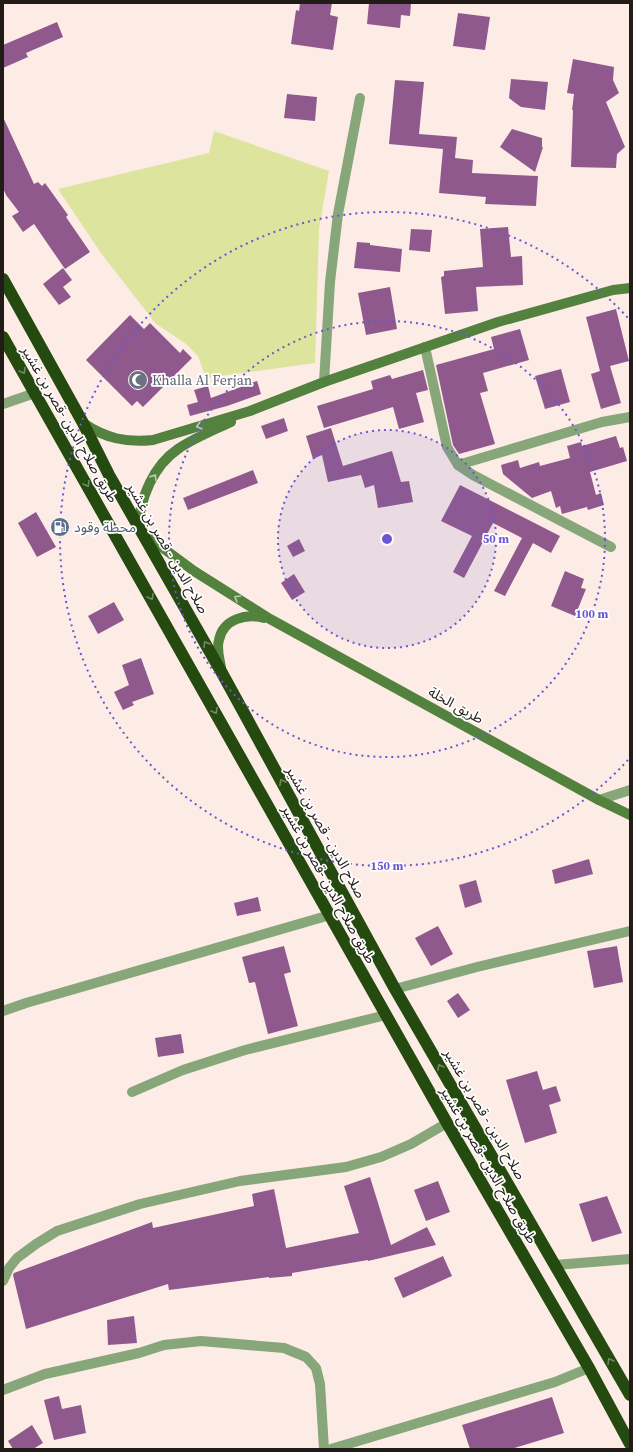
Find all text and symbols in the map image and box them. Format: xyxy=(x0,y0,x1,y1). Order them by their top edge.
street label: طريق صلاح الدين -قصر بن غشير xyxy=(15,341,123,507)
one-way arrow xyxy=(18,367,25,374)
mosque icon: Khalla Al Ferjan xyxy=(127,369,149,391)
place label: Khalla Al Ferjan xyxy=(152,370,253,390)
one-way arrow xyxy=(196,421,203,430)
one-way arrow xyxy=(149,474,156,481)
street label: صلاح الدين - قصر بن غشير xyxy=(121,478,214,618)
one-way arrow xyxy=(82,480,89,487)
fuel station icon: محطة وقود xyxy=(49,516,71,538)
place label: محطة وقود xyxy=(74,517,136,537)
text: 50 m xyxy=(483,531,509,547)
centre of rings xyxy=(380,532,394,546)
one-way arrow xyxy=(146,593,153,601)
one-way arrow xyxy=(234,595,241,602)
text: 100 m xyxy=(576,606,609,622)
one-way arrow xyxy=(203,641,210,648)
street label: طريق الخلة xyxy=(425,682,487,728)
one-way arrow xyxy=(210,707,217,714)
street label: صلاح الدين - قصر بن غشير xyxy=(280,761,371,902)
one-way arrow xyxy=(279,779,286,786)
street label: طريق صلاح الدين -قصر بن غشير xyxy=(276,800,381,967)
text: 150 m xyxy=(371,858,404,874)
street label: صلاح الدين - قصر بن غشير xyxy=(438,1044,531,1184)
one-way arrow xyxy=(438,1064,445,1071)
street label: طريق صلاح الدين -قصر بن غشير xyxy=(434,1082,542,1248)
one-way arrow xyxy=(608,1358,615,1365)

